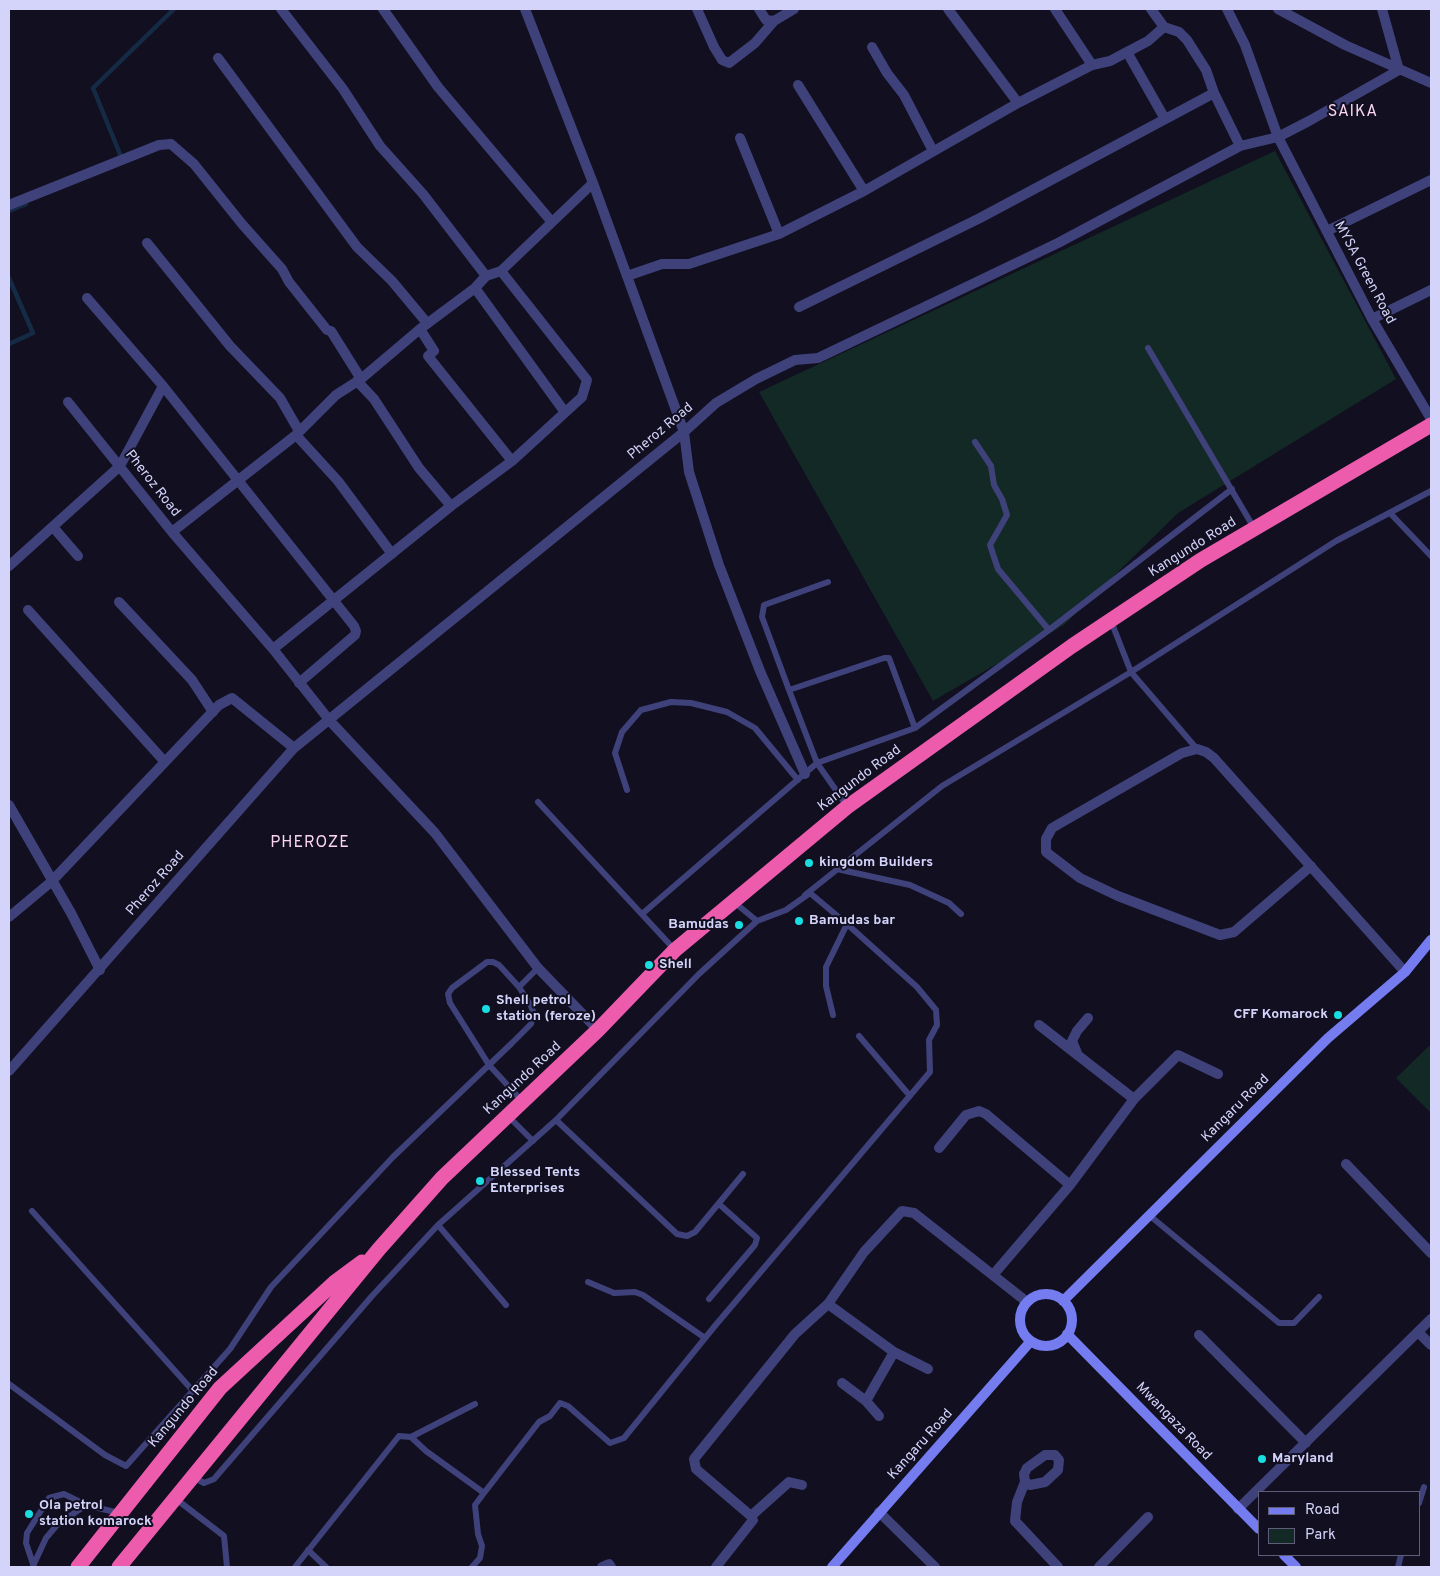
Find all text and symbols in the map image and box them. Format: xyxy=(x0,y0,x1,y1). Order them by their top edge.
district label: SAIKA xyxy=(1327,103,1379,123)
street label: MYSA Green Road xyxy=(1330,219,1398,327)
street label: Pheroz Road xyxy=(625,400,697,464)
street label: Pheroz Road xyxy=(121,447,183,521)
street label: Kangundo Road xyxy=(1146,514,1240,582)
street label: Kangundo Road xyxy=(815,742,905,816)
district label: PHEROZE xyxy=(269,834,351,854)
street label: Pheroz Road xyxy=(123,848,189,920)
place label: kingdom Builders xyxy=(819,855,933,871)
marker: kingdom Builders xyxy=(803,857,815,869)
place label: Bamudas bar xyxy=(809,913,895,929)
marker: Bamudas bar xyxy=(793,915,805,927)
place label: Bamudas xyxy=(668,917,729,933)
marker: Bamudas xyxy=(733,919,745,931)
place label: Shell xyxy=(659,957,692,973)
marker: Shell xyxy=(643,959,655,971)
place label: Shell petrol station (feroze) xyxy=(496,993,596,1026)
marker: Shell petrol station (feroze) xyxy=(480,1003,492,1015)
place label: CFF Komarock xyxy=(1233,1007,1328,1023)
marker: CFF Komarock xyxy=(1332,1009,1344,1021)
street label: Kangundo Road xyxy=(481,1039,565,1119)
street label: Kangaru Road xyxy=(1199,1072,1273,1146)
place label: Blessed Tents Enterprises xyxy=(490,1165,580,1198)
marker: Blessed Tents Enterprises xyxy=(474,1175,486,1187)
street label: Kangundo Road xyxy=(145,1364,223,1452)
street label: Mwangaza Road xyxy=(1131,1379,1215,1465)
street label: Kangaru Road xyxy=(885,1406,957,1484)
place label: Maryland xyxy=(1272,1451,1334,1467)
marker: Maryland xyxy=(1256,1453,1268,1465)
legend xyxy=(1258,1491,1420,1556)
place label: Ola petrol station komarock xyxy=(39,1498,152,1530)
text: Road xyxy=(1305,1501,1340,1520)
marker: Ola petrol station komarock xyxy=(23,1508,35,1520)
text: Park xyxy=(1305,1526,1336,1545)

